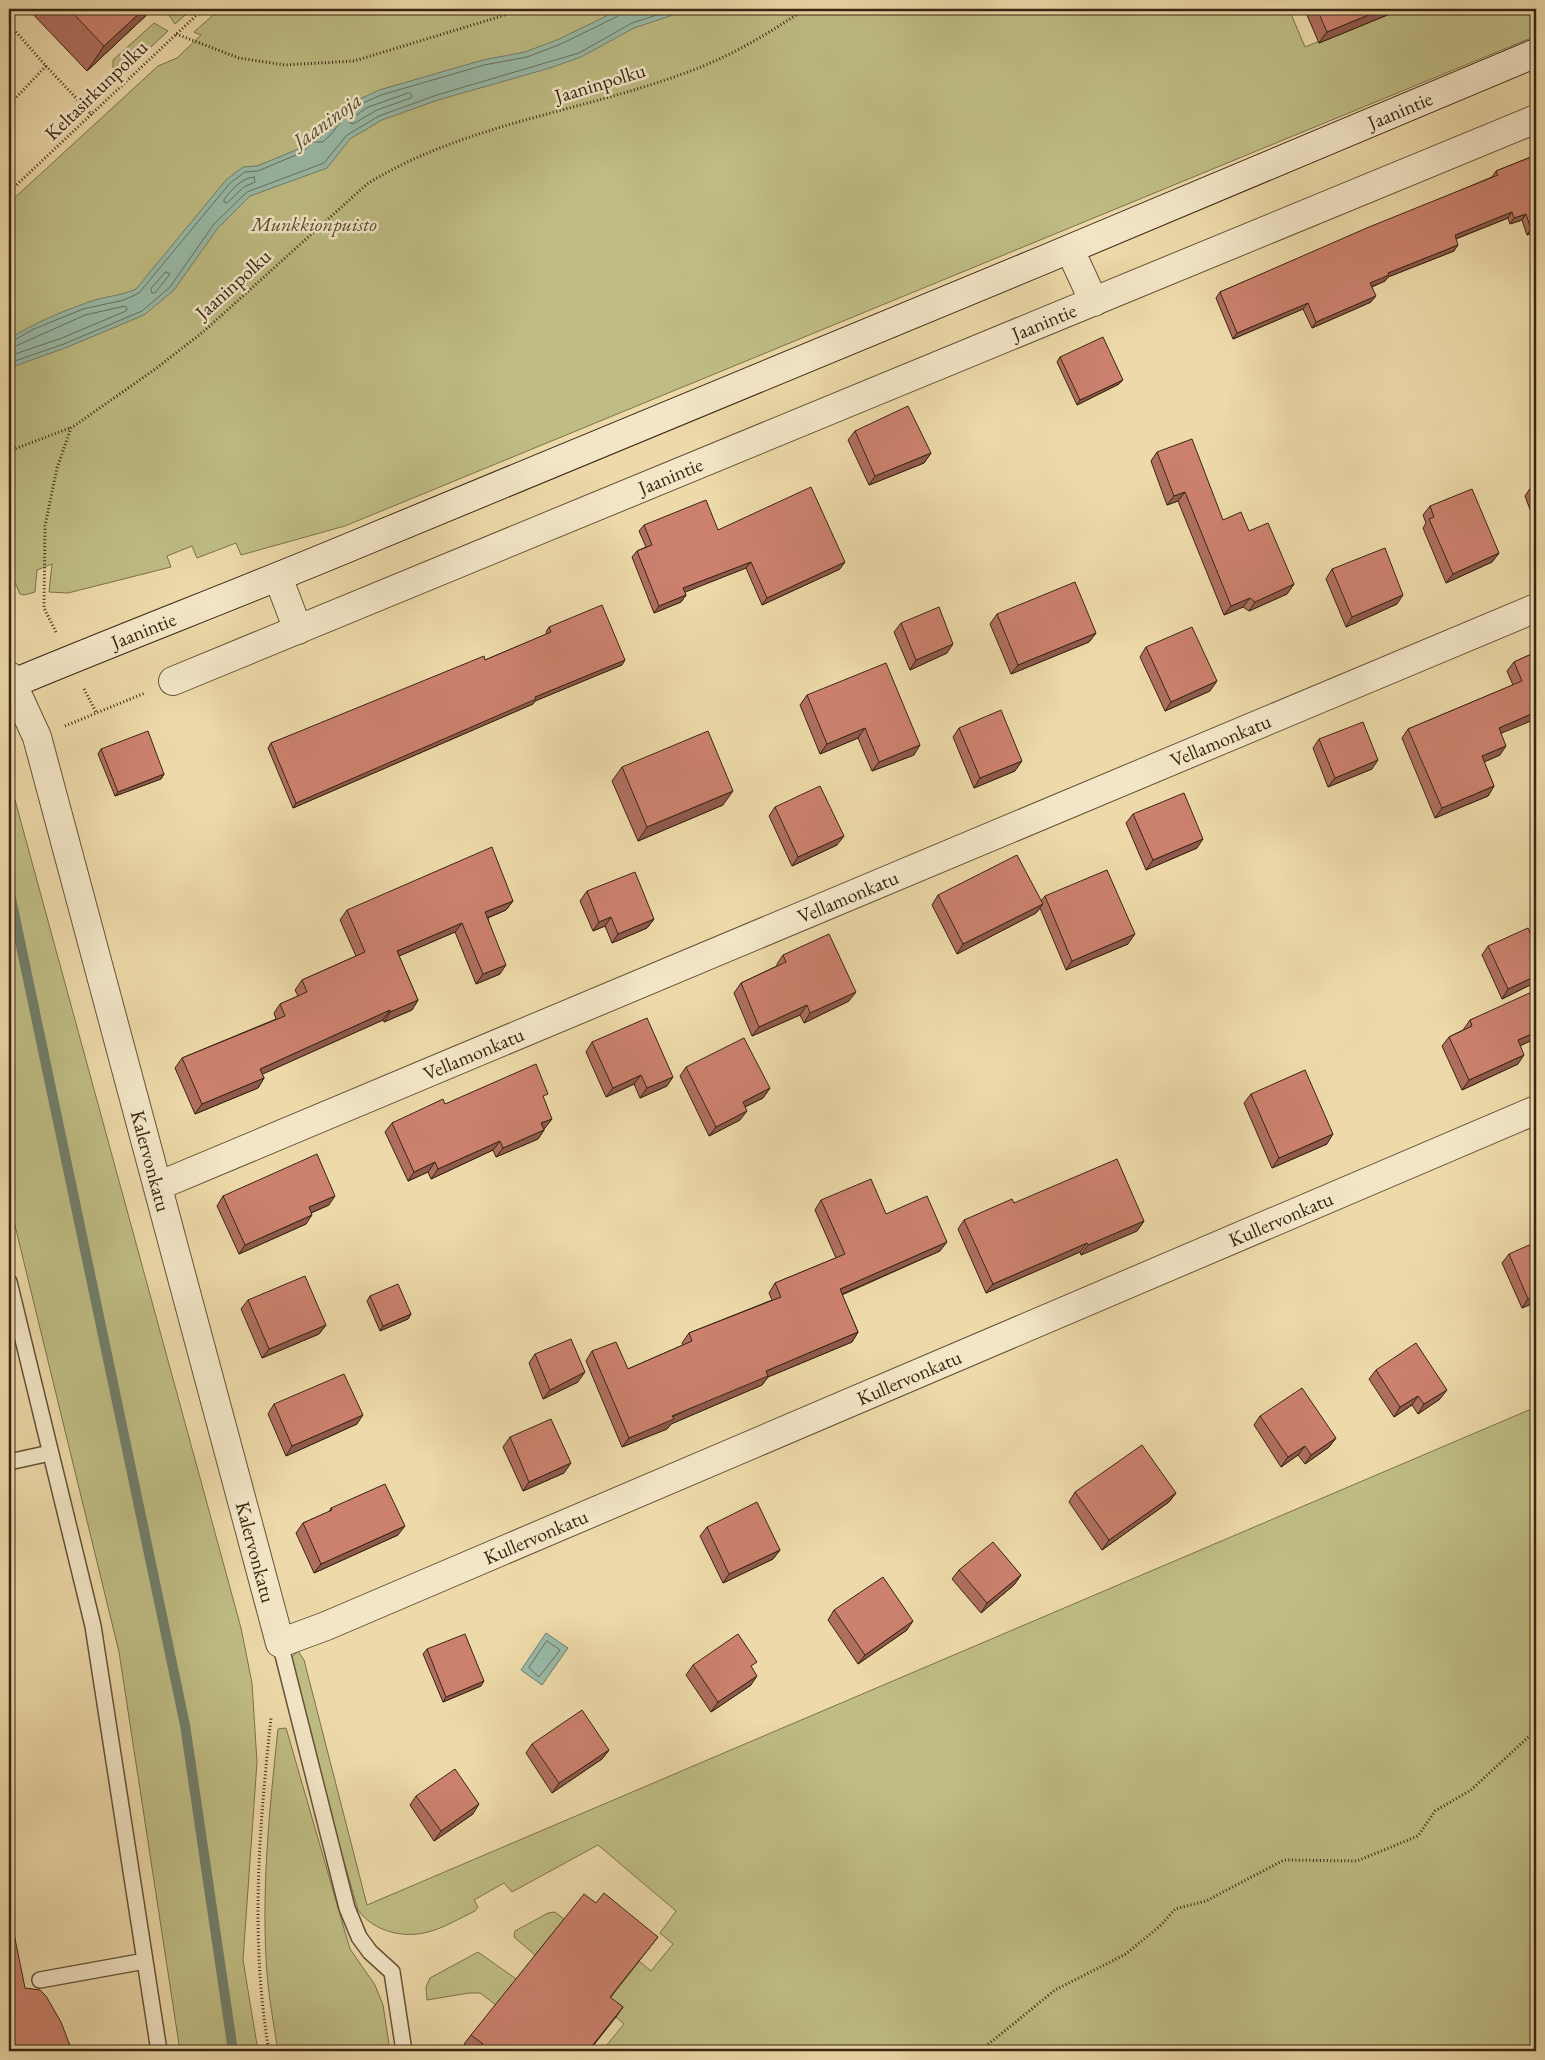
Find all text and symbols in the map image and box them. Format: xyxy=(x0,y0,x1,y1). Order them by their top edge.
street label: Keltasirkunpolku xyxy=(39,34,153,146)
street label: Jaaninpolku xyxy=(550,57,649,110)
street label: Jaanintie xyxy=(1362,85,1436,136)
water label: Jaaninoja xyxy=(284,86,367,156)
park label: Munkkionpuisto xyxy=(250,211,377,237)
street label: Jaaninpolku xyxy=(188,243,277,326)
street label: Jaanintie xyxy=(1006,297,1080,348)
street label: Jaanintie xyxy=(632,451,707,502)
street label: Jaanintie xyxy=(105,606,180,656)
street label: Vellamonkatu xyxy=(1166,708,1275,773)
street label: Vellamonkatu xyxy=(793,864,903,929)
street label: Vellamonkatu xyxy=(419,1021,528,1086)
street label: Kalervonkatu xyxy=(125,1107,177,1215)
street label: Kullervonkatu xyxy=(1224,1185,1337,1253)
street label: Kullervonkatu xyxy=(853,1343,966,1411)
street label: Kalervonkatu xyxy=(230,1499,282,1606)
street label: Kullervonkatu xyxy=(479,1503,592,1570)

